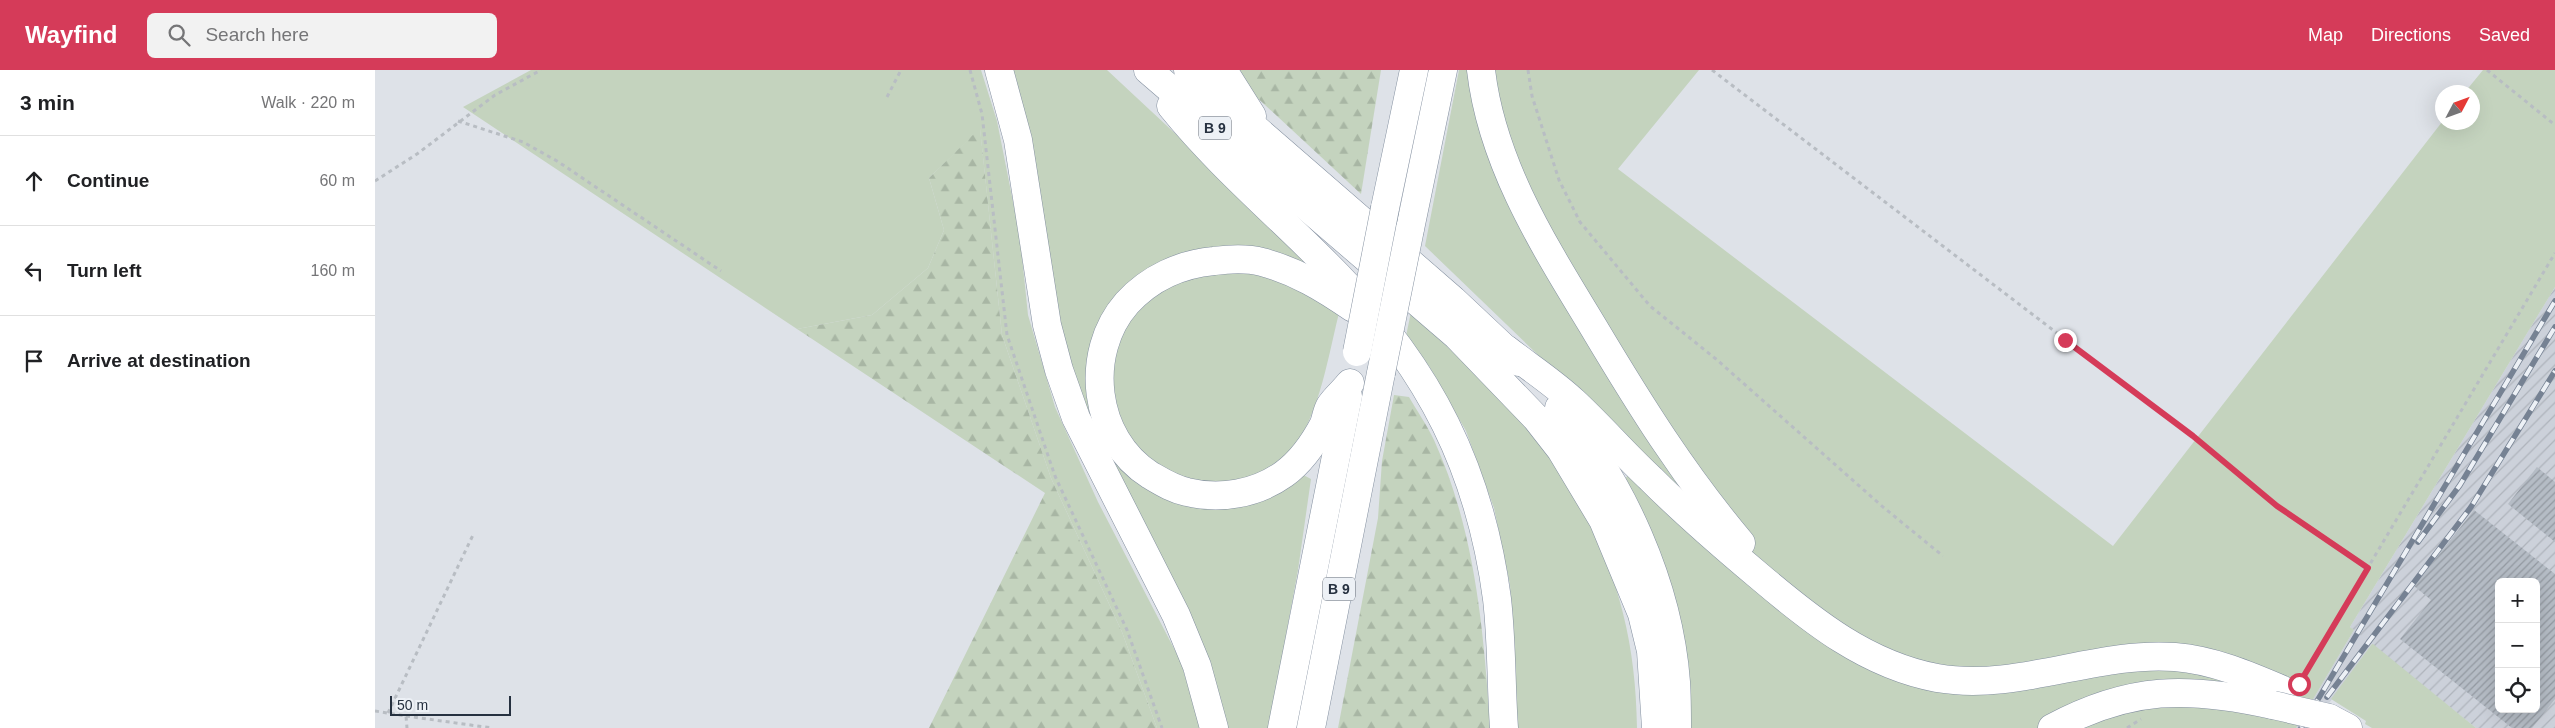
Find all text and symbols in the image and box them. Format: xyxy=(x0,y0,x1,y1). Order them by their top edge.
search box xyxy=(147,13,497,58)
text: Wayfind xyxy=(25,21,117,48)
icon: search xyxy=(165,21,193,49)
text: Search here xyxy=(205,24,309,45)
text: Map xyxy=(2308,25,2343,45)
text: Directions xyxy=(2371,25,2451,45)
text: Saved xyxy=(2479,25,2530,45)
north arrow xyxy=(2435,85,2480,130)
text: 3 min xyxy=(20,91,75,114)
text: Walk · 220 m xyxy=(261,94,355,111)
road number: B 9 xyxy=(1199,116,1231,140)
icon: ahead xyxy=(20,167,48,195)
text: Continue xyxy=(67,170,149,191)
text: 60 m xyxy=(319,172,355,189)
icon: left xyxy=(20,257,48,285)
text: Turn left xyxy=(67,260,142,281)
text: 160 m xyxy=(311,262,355,279)
route end xyxy=(2054,329,2077,352)
icon: arrive xyxy=(20,347,48,375)
text: Arrive at destination xyxy=(67,350,251,371)
road number: B 9 xyxy=(1323,578,1355,600)
map controls xyxy=(2495,578,2540,713)
button: + xyxy=(2495,578,2540,623)
button: − xyxy=(2495,623,2540,668)
button: locate xyxy=(2495,668,2540,713)
route start xyxy=(2288,673,2311,696)
scale bar xyxy=(390,693,511,716)
text: 50 m xyxy=(397,697,428,713)

